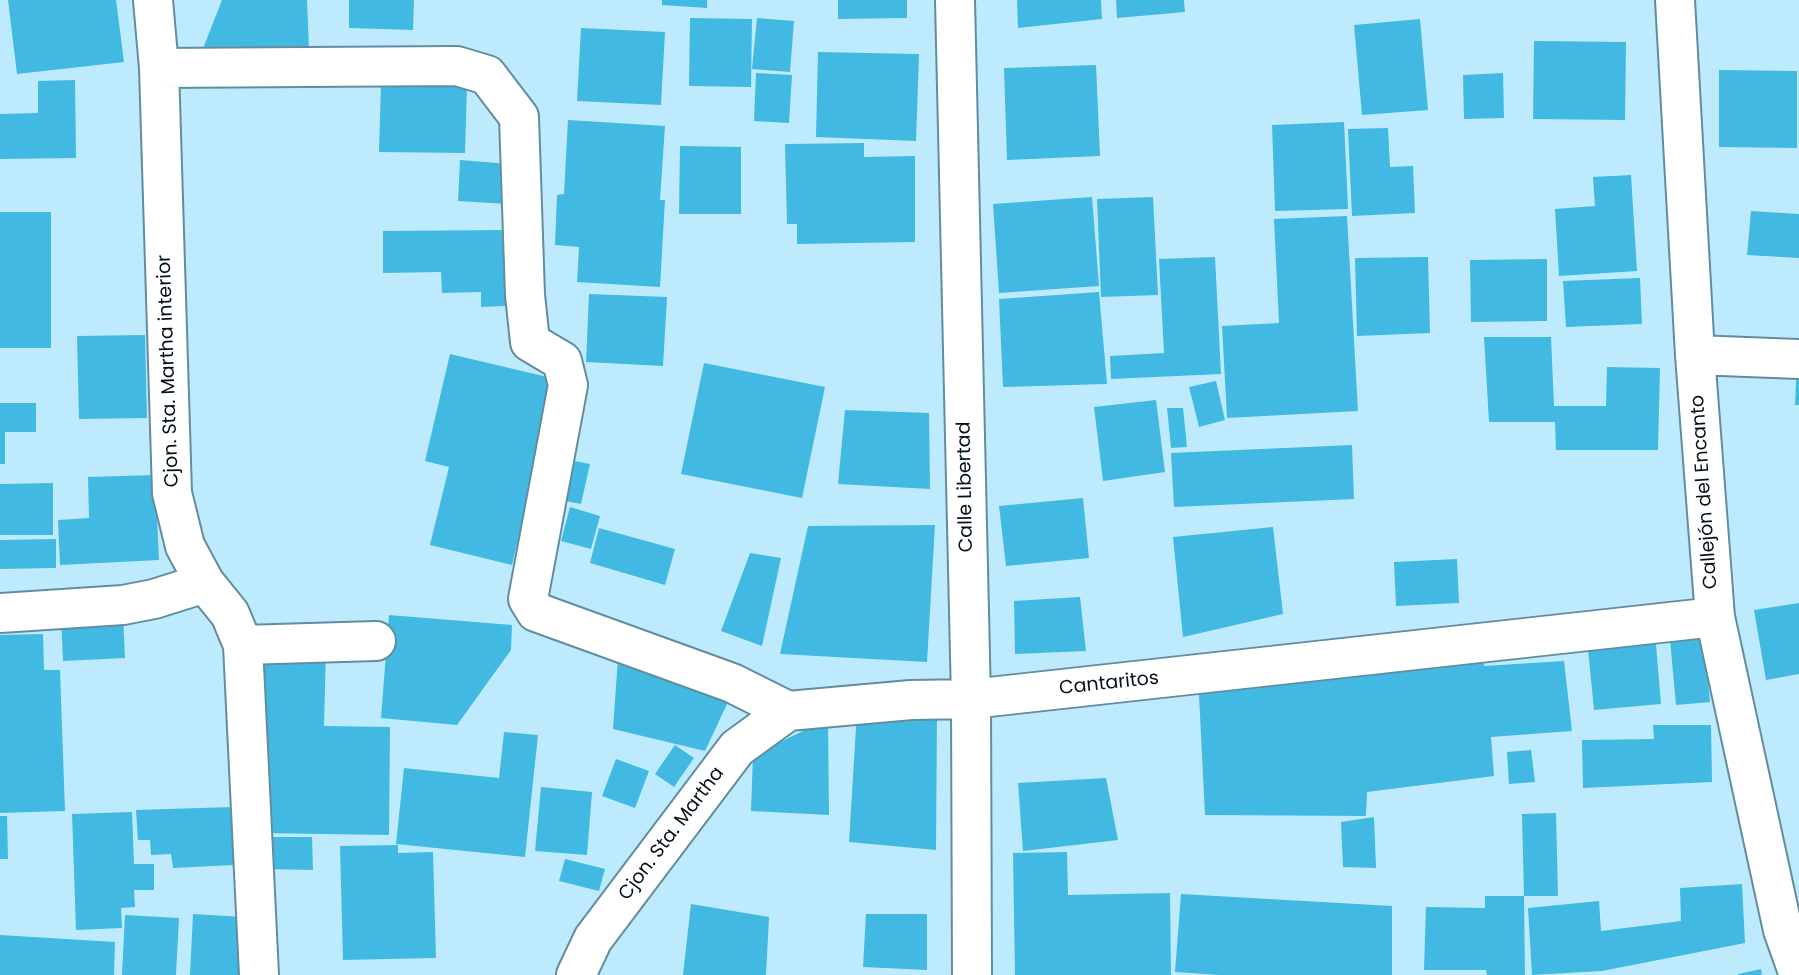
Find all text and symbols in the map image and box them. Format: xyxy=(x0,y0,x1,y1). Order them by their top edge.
street label: Cjon. Sta. Martha interior xyxy=(154,254,184,488)
street label: Callejón del Encanto xyxy=(1687,394,1723,590)
street label: Calle Libertad xyxy=(953,421,979,553)
street label: Cantaritos xyxy=(1058,667,1160,701)
street label: Cjon. Sta. Martha xyxy=(614,763,730,905)

